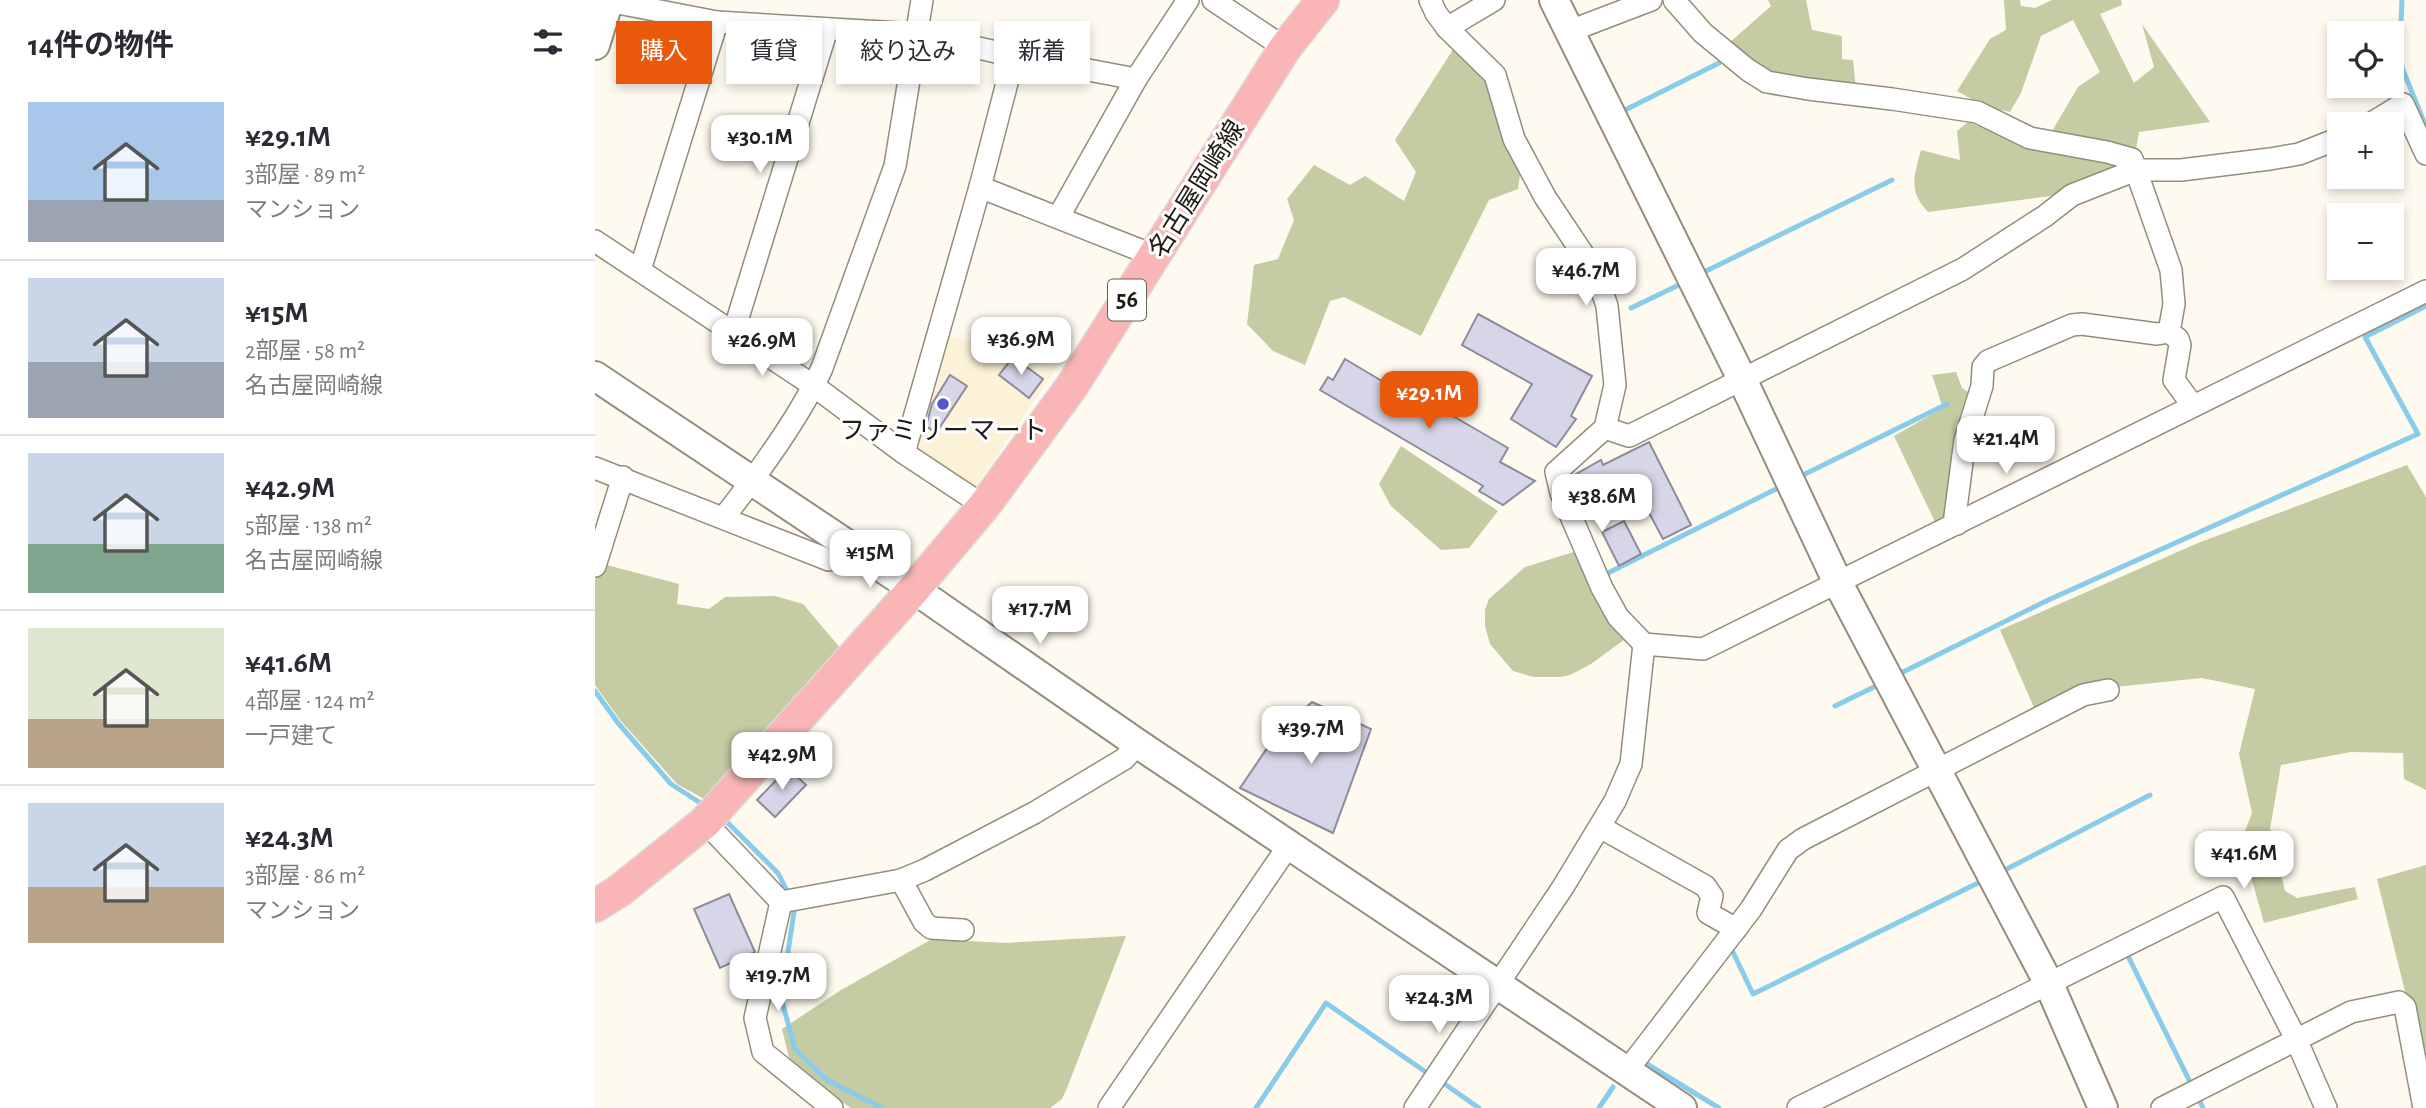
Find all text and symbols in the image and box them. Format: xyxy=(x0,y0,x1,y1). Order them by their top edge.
chip: 購入 xyxy=(616,21,712,84)
chip: 賃貸 xyxy=(726,21,822,84)
chip: 絞り込み xyxy=(836,21,980,84)
chip: 新着 xyxy=(994,21,1090,84)
map controls xyxy=(2327,21,2404,280)
button: locate xyxy=(2327,21,2404,98)
icon: filters xyxy=(529,23,567,61)
text: 14件の物件 xyxy=(28,31,174,61)
button: + xyxy=(2327,112,2404,189)
street label: 名古屋岡崎線 xyxy=(1144,115,1249,262)
pin: ¥30.1M xyxy=(703,116,817,175)
text: ¥29.1M xyxy=(245,122,331,152)
text: ¥30.1M xyxy=(727,126,793,149)
icon: home xyxy=(84,130,168,214)
text: 3部屋 · 89 m² xyxy=(245,164,365,187)
text: マンション xyxy=(245,199,360,222)
button: − xyxy=(2327,203,2404,280)
pin: ¥46.7M xyxy=(1529,248,1643,308)
text: ¥46.7M xyxy=(1552,259,1620,282)
road number: 56 xyxy=(1108,279,1146,320)
text: ¥15M xyxy=(245,298,308,328)
icon: home xyxy=(84,306,168,390)
pin: ¥26.9M xyxy=(705,318,819,378)
pin: ¥36.9M xyxy=(964,318,1078,377)
text: ¥36.9M xyxy=(987,328,1055,351)
text: ¥26.9M xyxy=(728,329,796,352)
text: 2部屋 · 58 m² xyxy=(245,340,365,363)
pin: ¥29.1M xyxy=(1372,372,1486,431)
text: 名古屋岡崎線 xyxy=(245,375,383,398)
text: ¥29.1M xyxy=(1396,382,1462,405)
marker: ファミリーマート xyxy=(935,396,951,412)
pin: ¥21.4M xyxy=(1949,416,2063,476)
place label: ファミリーマート xyxy=(839,418,1047,444)
text: ¥21.4M xyxy=(1973,427,2039,450)
text: ¥42.9M xyxy=(245,473,335,503)
pin: ¥38.6M xyxy=(1545,475,1659,534)
icon: home xyxy=(84,481,168,565)
text: ¥38.6M xyxy=(1568,485,1636,508)
text: 5部屋 · 138 m² xyxy=(245,515,372,538)
pin: ¥15M xyxy=(829,530,911,590)
text: ¥15M xyxy=(846,541,894,564)
text: 名古屋岡崎線 xyxy=(245,550,383,573)
pin: ¥17.7M xyxy=(983,586,1097,646)
text: ¥17.7M xyxy=(1008,597,1072,620)
text: ¥41.6M xyxy=(245,648,332,678)
icon: home xyxy=(84,656,168,740)
text: 4部屋 · 124 m² xyxy=(245,690,375,713)
pin: ¥39.7M xyxy=(1254,706,1368,766)
text: ¥39.7M xyxy=(1278,717,1344,740)
text: 一戸建て xyxy=(245,725,337,748)
pin: ¥42.9M xyxy=(725,732,839,792)
text: ¥42.9M xyxy=(747,743,817,766)
text: ¥24.3M xyxy=(245,823,334,853)
icon: home xyxy=(84,831,168,915)
pin: ¥41.6M xyxy=(2187,832,2301,891)
text: ¥41.6M xyxy=(2211,842,2277,865)
text: 3部屋 · 86 m² xyxy=(245,865,365,888)
text: マンション xyxy=(245,900,360,923)
pin: ¥19.7M xyxy=(721,954,835,1013)
text: ¥19.7M xyxy=(745,964,811,987)
pin: ¥24.3M xyxy=(1382,976,1496,1035)
text: ¥24.3M xyxy=(1405,986,1473,1009)

